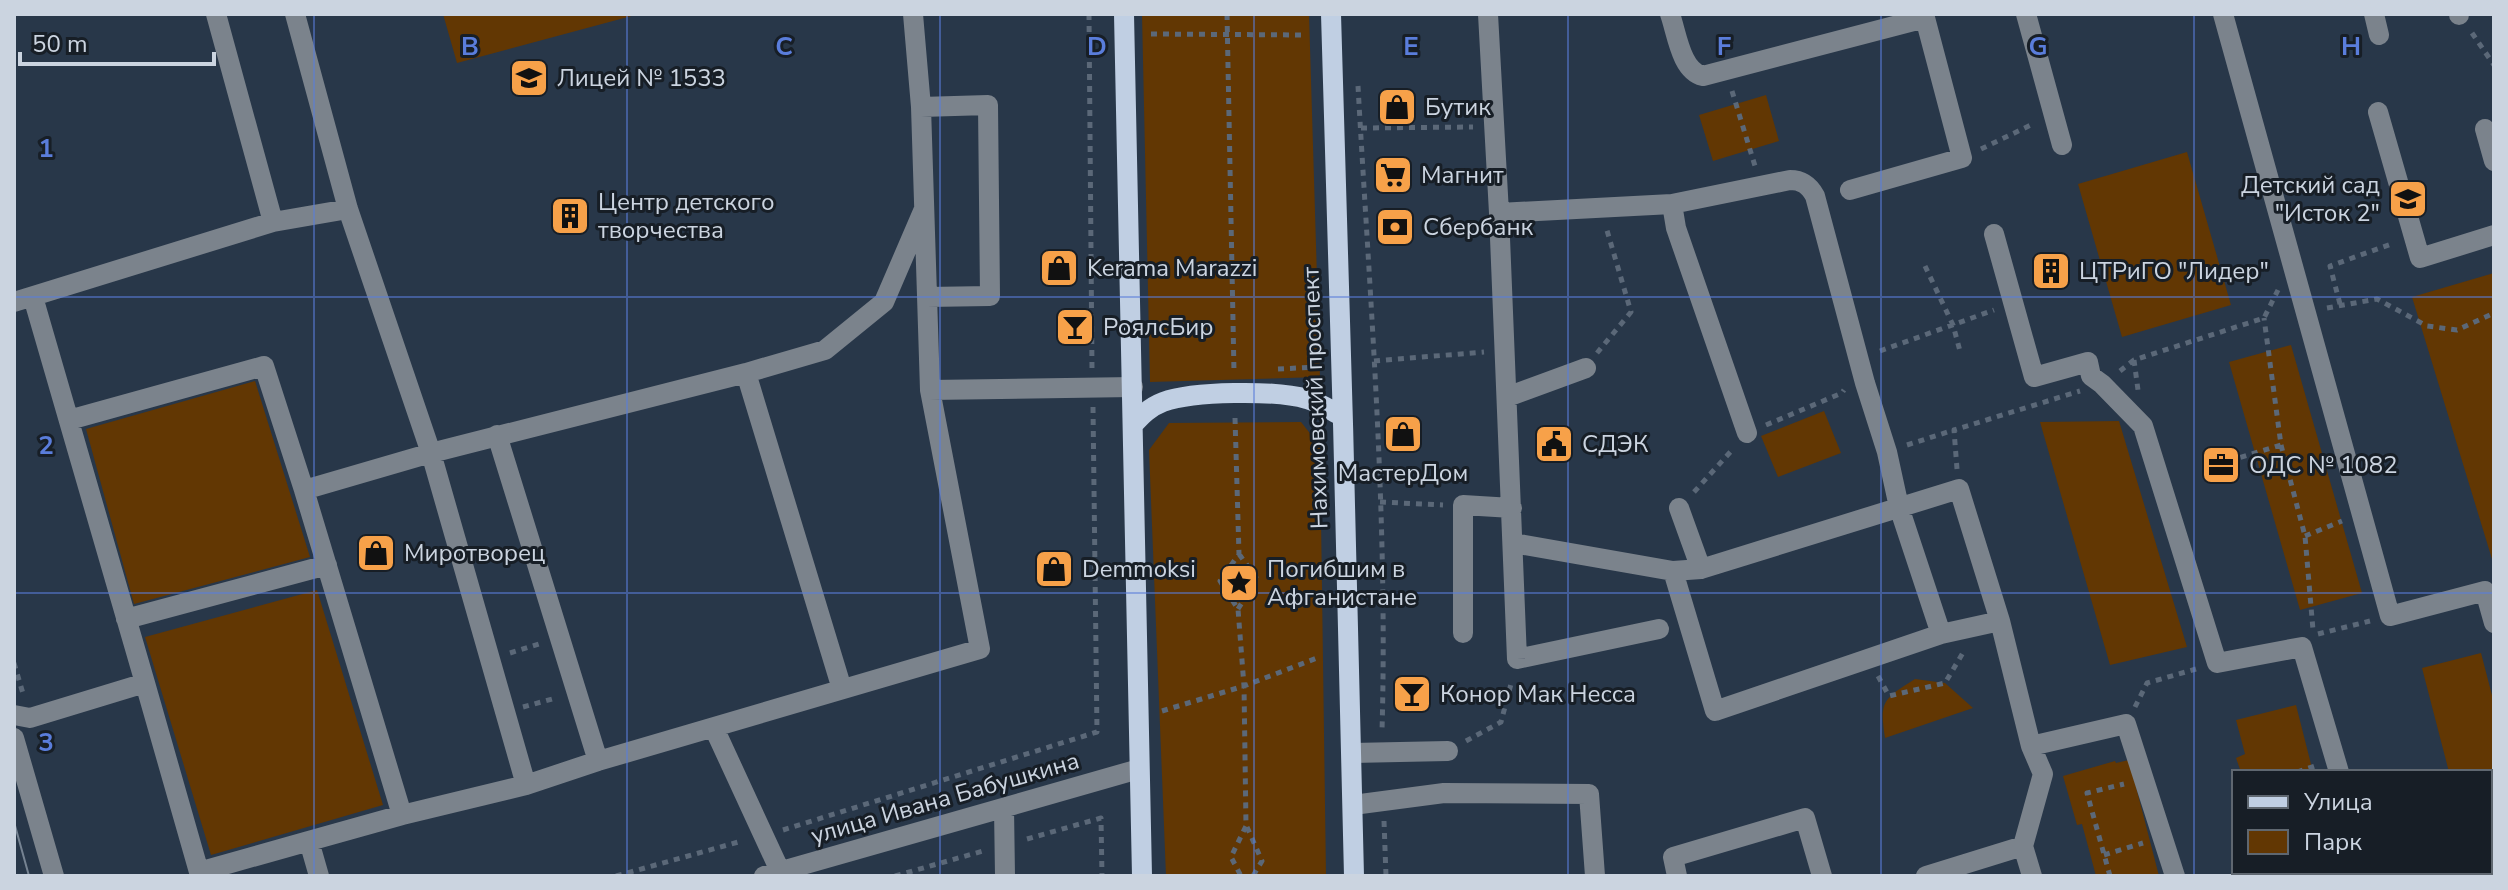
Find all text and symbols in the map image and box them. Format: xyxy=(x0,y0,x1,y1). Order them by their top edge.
scale bar xyxy=(20,16,214,66)
text: 50 m xyxy=(32,28,88,60)
text: B xyxy=(461,29,479,64)
text: C xyxy=(775,29,793,64)
text: D xyxy=(1087,29,1107,64)
text: E xyxy=(1403,29,1419,64)
text: F xyxy=(1717,29,1731,64)
text: G xyxy=(2028,29,2048,64)
text: H xyxy=(2341,29,2361,64)
school or university icon: Лицей № 1533 xyxy=(508,57,550,99)
place label: Лицей № 1533 xyxy=(557,62,726,94)
shop icon: Бутик xyxy=(1376,86,1418,128)
place label: Бутик xyxy=(1425,91,1491,123)
text: 1 xyxy=(38,131,54,166)
supermarket icon: Магнит xyxy=(1372,154,1414,196)
place label: Магнит xyxy=(1421,159,1504,191)
place label: Детский сад "Исток 2" xyxy=(2241,169,2380,229)
school or university icon: Детский сад "Исток 2" xyxy=(2387,178,2429,220)
place label: Центр детского творчества xyxy=(598,186,775,246)
building icon: Центр детского творчества xyxy=(549,195,591,237)
bank icon: Сбербанк xyxy=(1374,206,1416,248)
place label: Сбербанк xyxy=(1423,211,1534,243)
shop icon: Kerama Marazzi xyxy=(1038,247,1080,289)
building icon: ЦТРиГО "Лидер" xyxy=(2030,250,2072,292)
place label: Kerama Marazzi xyxy=(1087,252,1257,284)
place label: ЦТРиГО "Лидер" xyxy=(2079,255,2269,287)
street label: Нахимовский проспект xyxy=(1294,266,1336,530)
bar icon: РоялсБир xyxy=(1054,306,1096,348)
place label: РоялсБир xyxy=(1103,311,1214,343)
shop icon: МастерДом xyxy=(1382,413,1424,455)
public building icon: СДЭК xyxy=(1533,423,1575,465)
text: 2 xyxy=(38,428,54,463)
place label: СДЭК xyxy=(1582,428,1649,460)
office icon: ОДС № 1082 xyxy=(2200,444,2242,486)
place label: ОДС № 1082 xyxy=(2249,449,2398,481)
place label: МастерДом xyxy=(1338,457,1468,489)
shop icon: Миротворец xyxy=(355,532,397,574)
place label: Миротворец xyxy=(404,537,545,569)
shop icon: Demmoksi xyxy=(1033,548,1075,590)
place label: Demmoksi xyxy=(1082,553,1196,585)
place label: Погибшим в Афганистане xyxy=(1267,553,1417,613)
place icon: Погибшим в Афганистане xyxy=(1218,562,1260,604)
bar icon: Конор Мак Несса xyxy=(1391,673,1433,715)
place label: Конор Мак Несса xyxy=(1440,678,1636,710)
text: 3 xyxy=(38,725,54,760)
street label: улица Ивана Бабушкина xyxy=(807,744,1083,852)
legend xyxy=(2232,770,2492,874)
text: Улица xyxy=(2303,786,2373,818)
text: Парк xyxy=(2304,826,2362,858)

